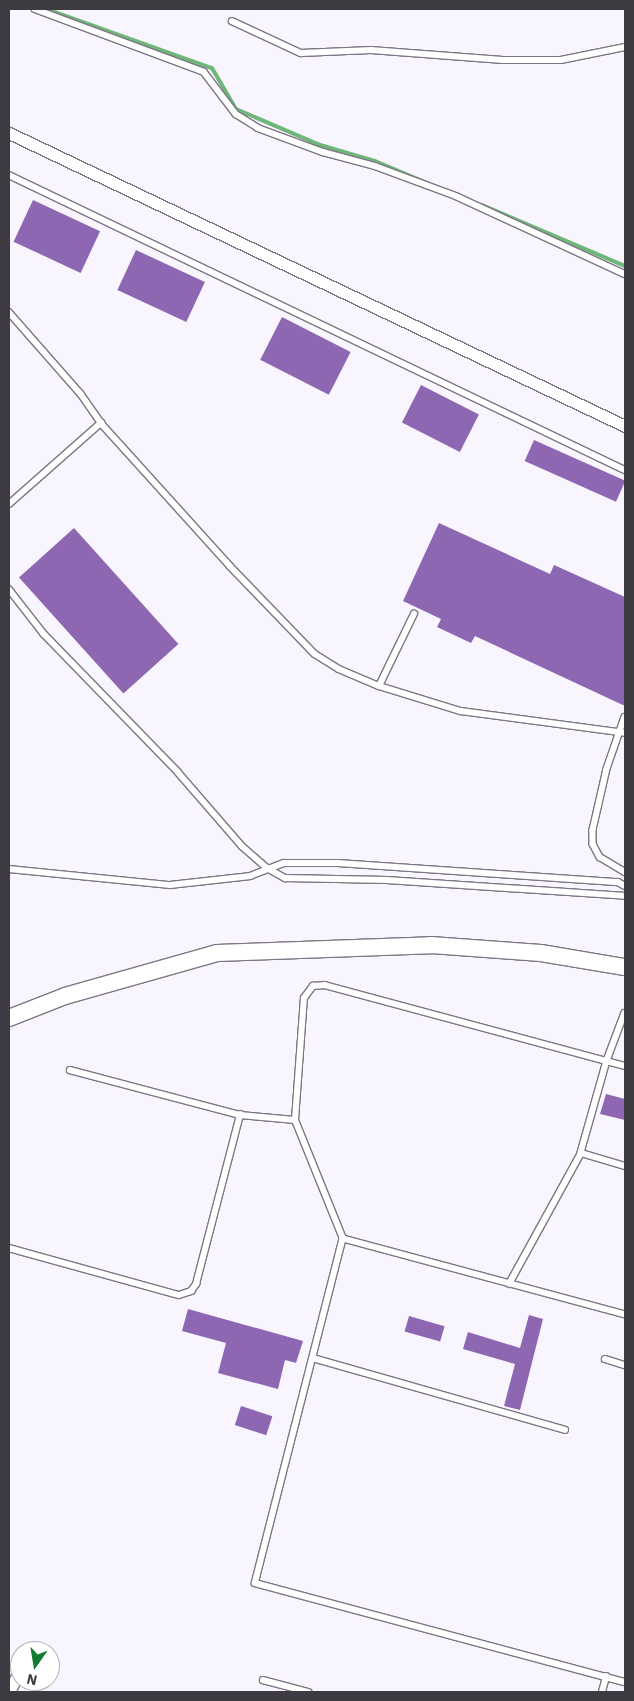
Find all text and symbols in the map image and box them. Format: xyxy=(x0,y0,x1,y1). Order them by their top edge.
north arrow xyxy=(10,1641,60,1691)
text: N xyxy=(25,1670,39,1690)

